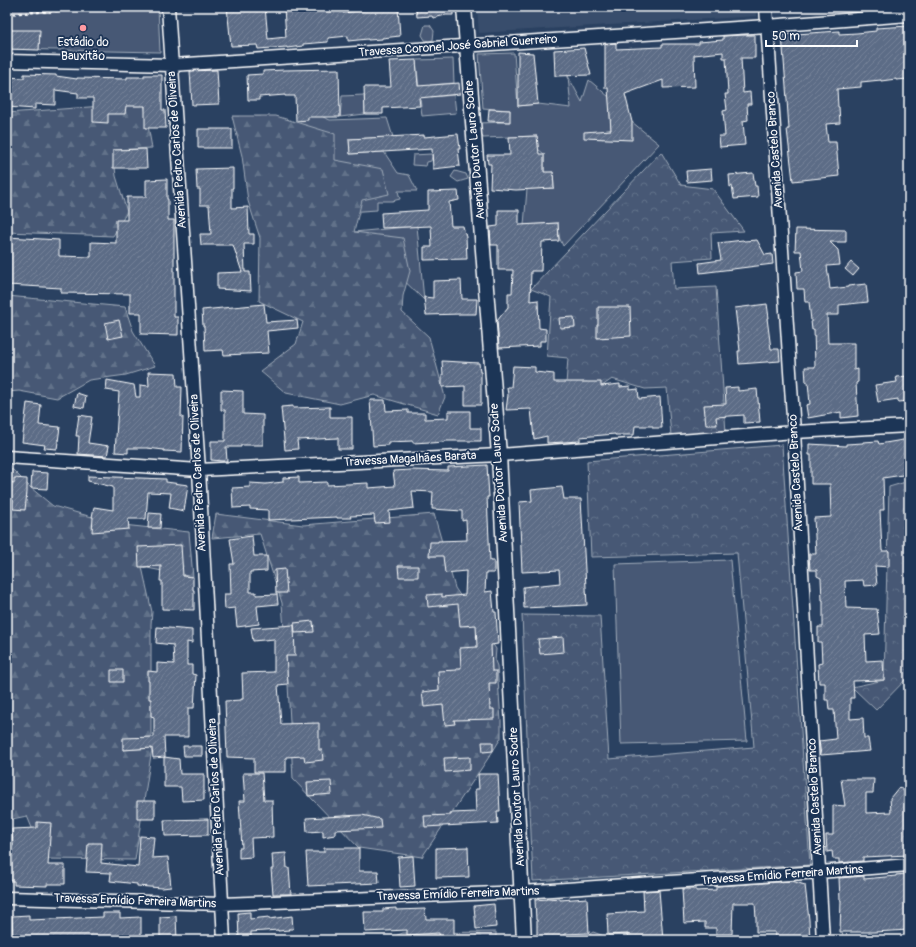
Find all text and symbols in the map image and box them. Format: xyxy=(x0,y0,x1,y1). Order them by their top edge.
scale bar xyxy=(766,22,857,48)
marker: Estádio do Bauxitão xyxy=(78,23,88,33)
text: 50 m xyxy=(772,29,800,44)
street label: Travessa Coronel José Gabriel Guerreiro xyxy=(358,32,558,60)
place label: Estádio do Bauxitão xyxy=(57,35,109,64)
street label: Avenida Pedro Carlos de Oliveira xyxy=(164,70,190,229)
street label: Avenida Doutor Lauro Sodre xyxy=(461,80,489,220)
street label: Avenida Castelo Branco xyxy=(763,90,787,209)
street label: Avenida Pedro Carlos de Oliveira xyxy=(186,393,210,552)
street label: Avenida Doutor Lauro Sodre xyxy=(487,403,511,543)
street label: Avenida Castelo Branco xyxy=(785,413,807,532)
street label: Travessa Magalhães Barata xyxy=(343,448,477,470)
street label: Avenida Pedro Carlos de Oliveira xyxy=(204,717,228,876)
street label: Avenida Doutor Lauro Sodre xyxy=(506,727,528,867)
street label: Avenida Castelo Branco xyxy=(804,737,826,856)
street label: Travessa Emídio Ferreira Martins xyxy=(700,862,864,888)
street label: Travessa Emídio Ferreira Martins xyxy=(376,884,540,904)
street label: Travessa Emídio Ferreira Martins xyxy=(53,891,217,911)

